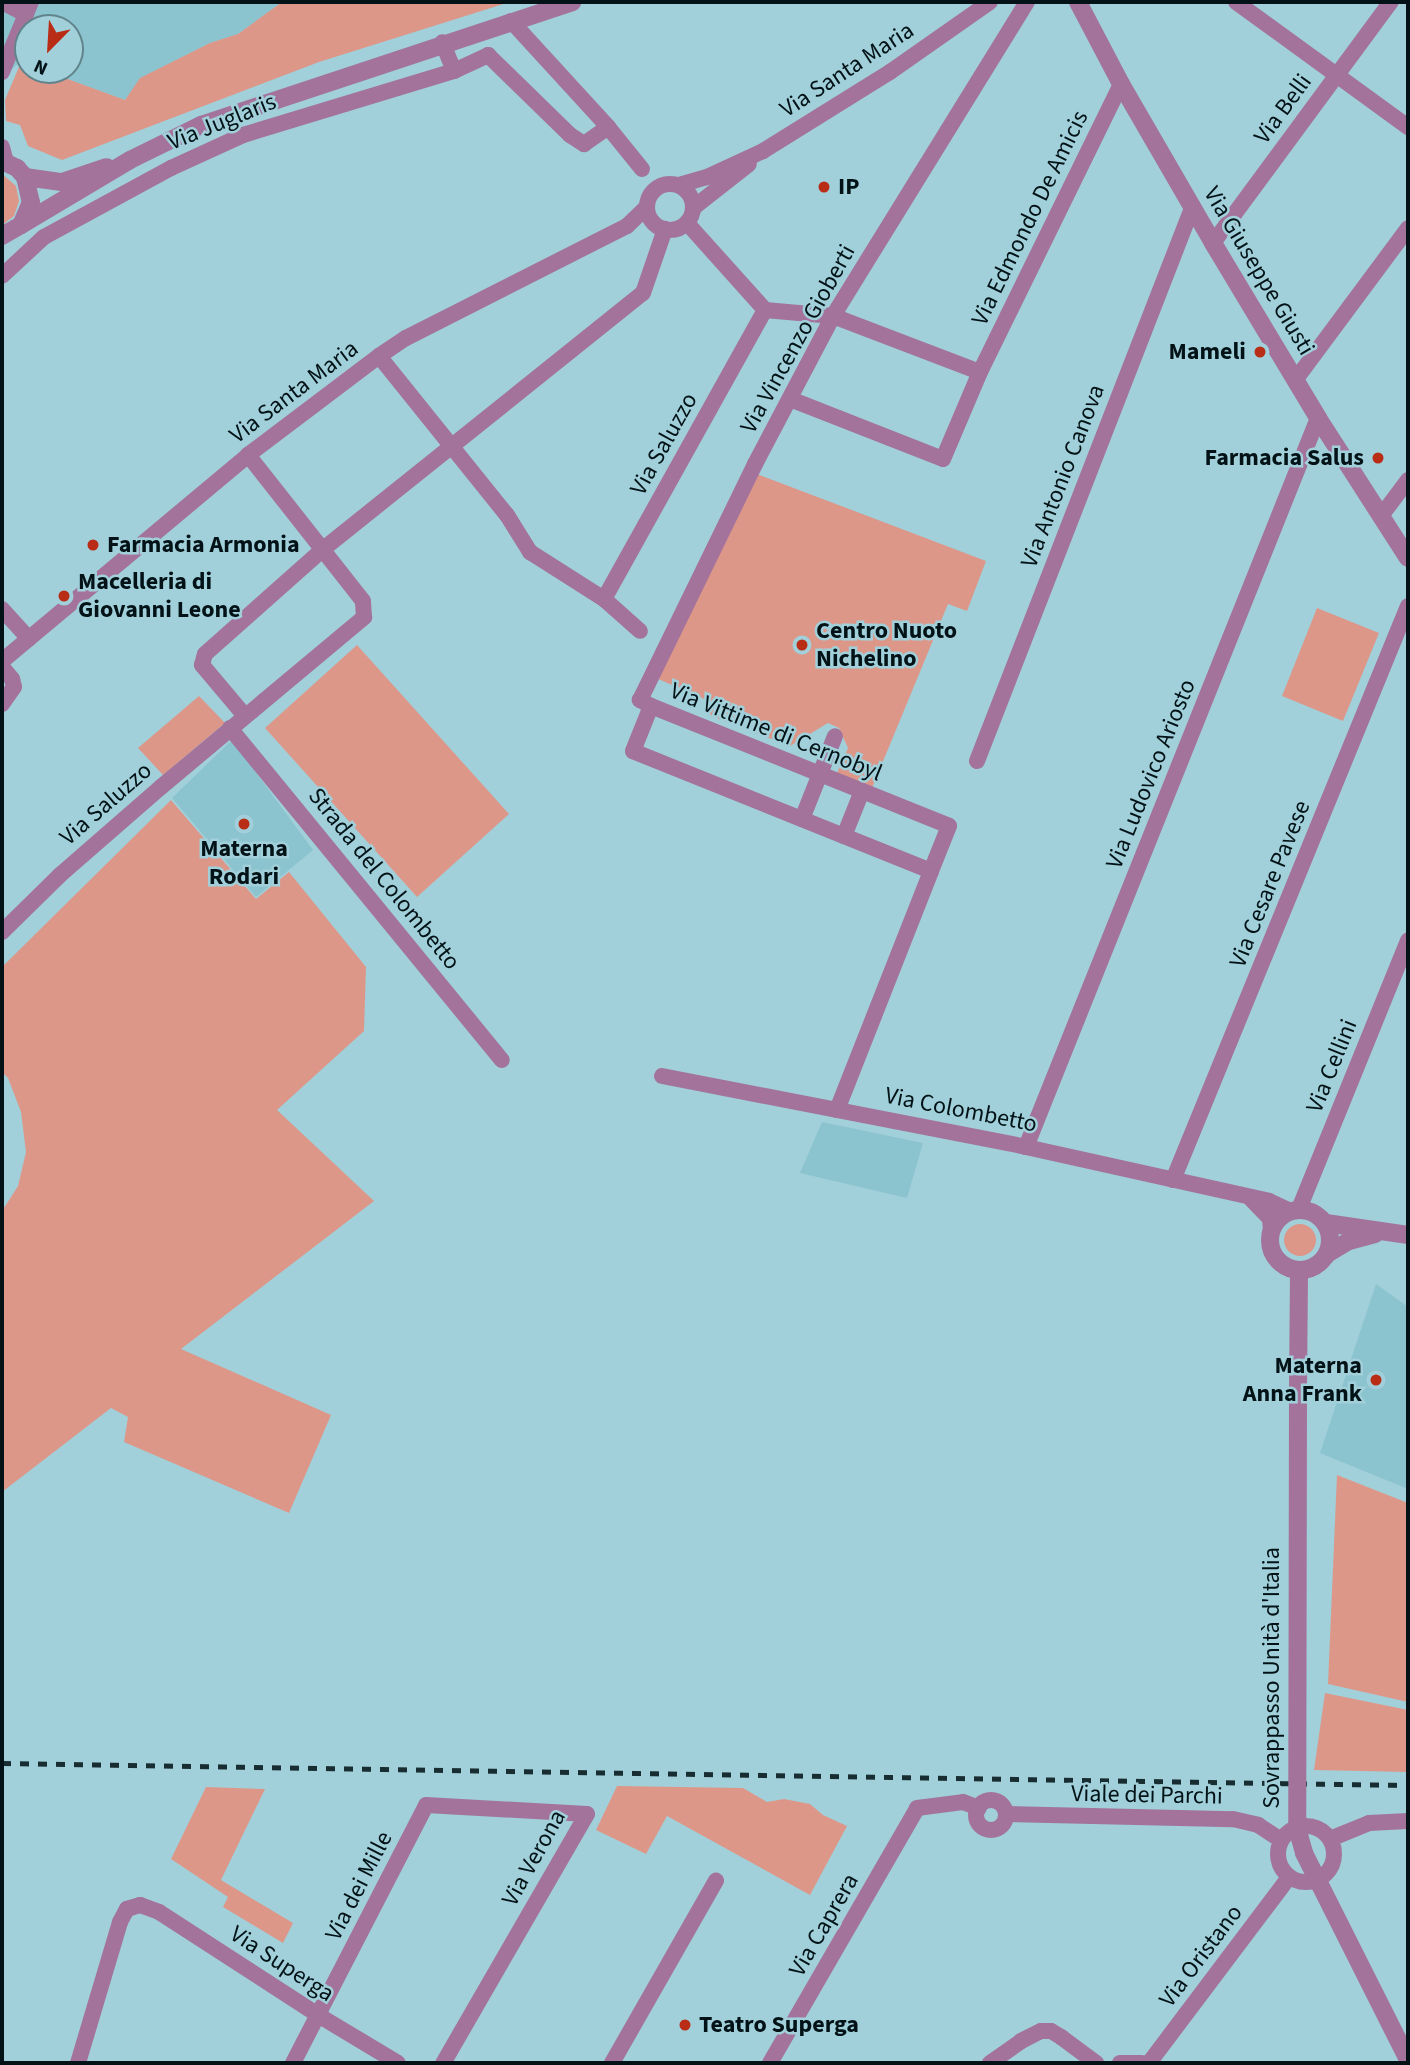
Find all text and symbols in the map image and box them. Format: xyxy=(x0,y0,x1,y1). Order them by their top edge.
north arrow xyxy=(14,14,84,84)
street label: Via Santa Maria xyxy=(775,16,919,124)
text: N xyxy=(30,52,52,82)
street label: Via Belli xyxy=(1248,68,1318,150)
street label: Via Juglaris xyxy=(164,87,280,157)
street label: Via Edmondo De Amicis xyxy=(965,106,1095,330)
place label: IP xyxy=(838,173,860,201)
marker: IP xyxy=(816,179,832,195)
street label: Via Giuseppe Giusti xyxy=(1197,181,1321,361)
street label: Via Vincenzo Gioberti xyxy=(734,240,862,438)
street label: Via Santa Maria xyxy=(224,334,364,450)
place label: Mameli xyxy=(1169,338,1246,366)
marker: Mameli xyxy=(1252,344,1268,360)
street label: Via Antonio Canova xyxy=(1015,380,1111,572)
street label: Via Saluzzo xyxy=(624,388,704,500)
place label: Farmacia Salus xyxy=(1205,444,1364,472)
marker: Farmacia Salus xyxy=(1370,450,1386,466)
place label: Farmacia Armonia xyxy=(107,531,300,559)
marker: Farmacia Armonia xyxy=(85,537,101,553)
place label: Macelleria di Giovanni Leone xyxy=(78,568,241,624)
marker: Macelleria di Giovanni Leone xyxy=(56,588,72,604)
place label: Centro Nuoto Nichelino xyxy=(816,617,957,673)
marker: Centro Nuoto Nichelino xyxy=(794,637,810,653)
street label: Via Ludovico Ariosto xyxy=(1100,675,1202,873)
street label: Via Vittime di Cernobyl xyxy=(666,676,886,788)
street label: Via Saluzzo xyxy=(54,756,158,852)
street label: Strada del Colombetto xyxy=(302,782,466,976)
street label: Via Cesare Pavese xyxy=(1223,796,1317,972)
marker: Materna Rodari xyxy=(236,816,252,832)
place label: Materna Rodari xyxy=(200,835,288,891)
street label: Via Cellini xyxy=(1300,1015,1364,1117)
street label: Via Colombetto xyxy=(883,1081,1039,1139)
place label: Materna Anna Frank xyxy=(1243,1352,1362,1408)
marker: Materna Anna Frank xyxy=(1368,1372,1384,1388)
street label: Sovrappasso Unità d'Italia xyxy=(1258,1547,1286,1809)
street label: Viale dei Parchi xyxy=(1071,1779,1223,1811)
street label: Via Verona xyxy=(496,1805,572,1911)
street label: Via dei Mille xyxy=(319,1827,399,1945)
street label: Via Caprera xyxy=(783,1868,865,1982)
street label: Via Oristano xyxy=(1153,1899,1249,2013)
street label: Via Superga xyxy=(225,1920,339,2008)
place label: Teatro Superga xyxy=(699,2011,859,2039)
marker: Teatro Superga xyxy=(677,2017,693,2033)

